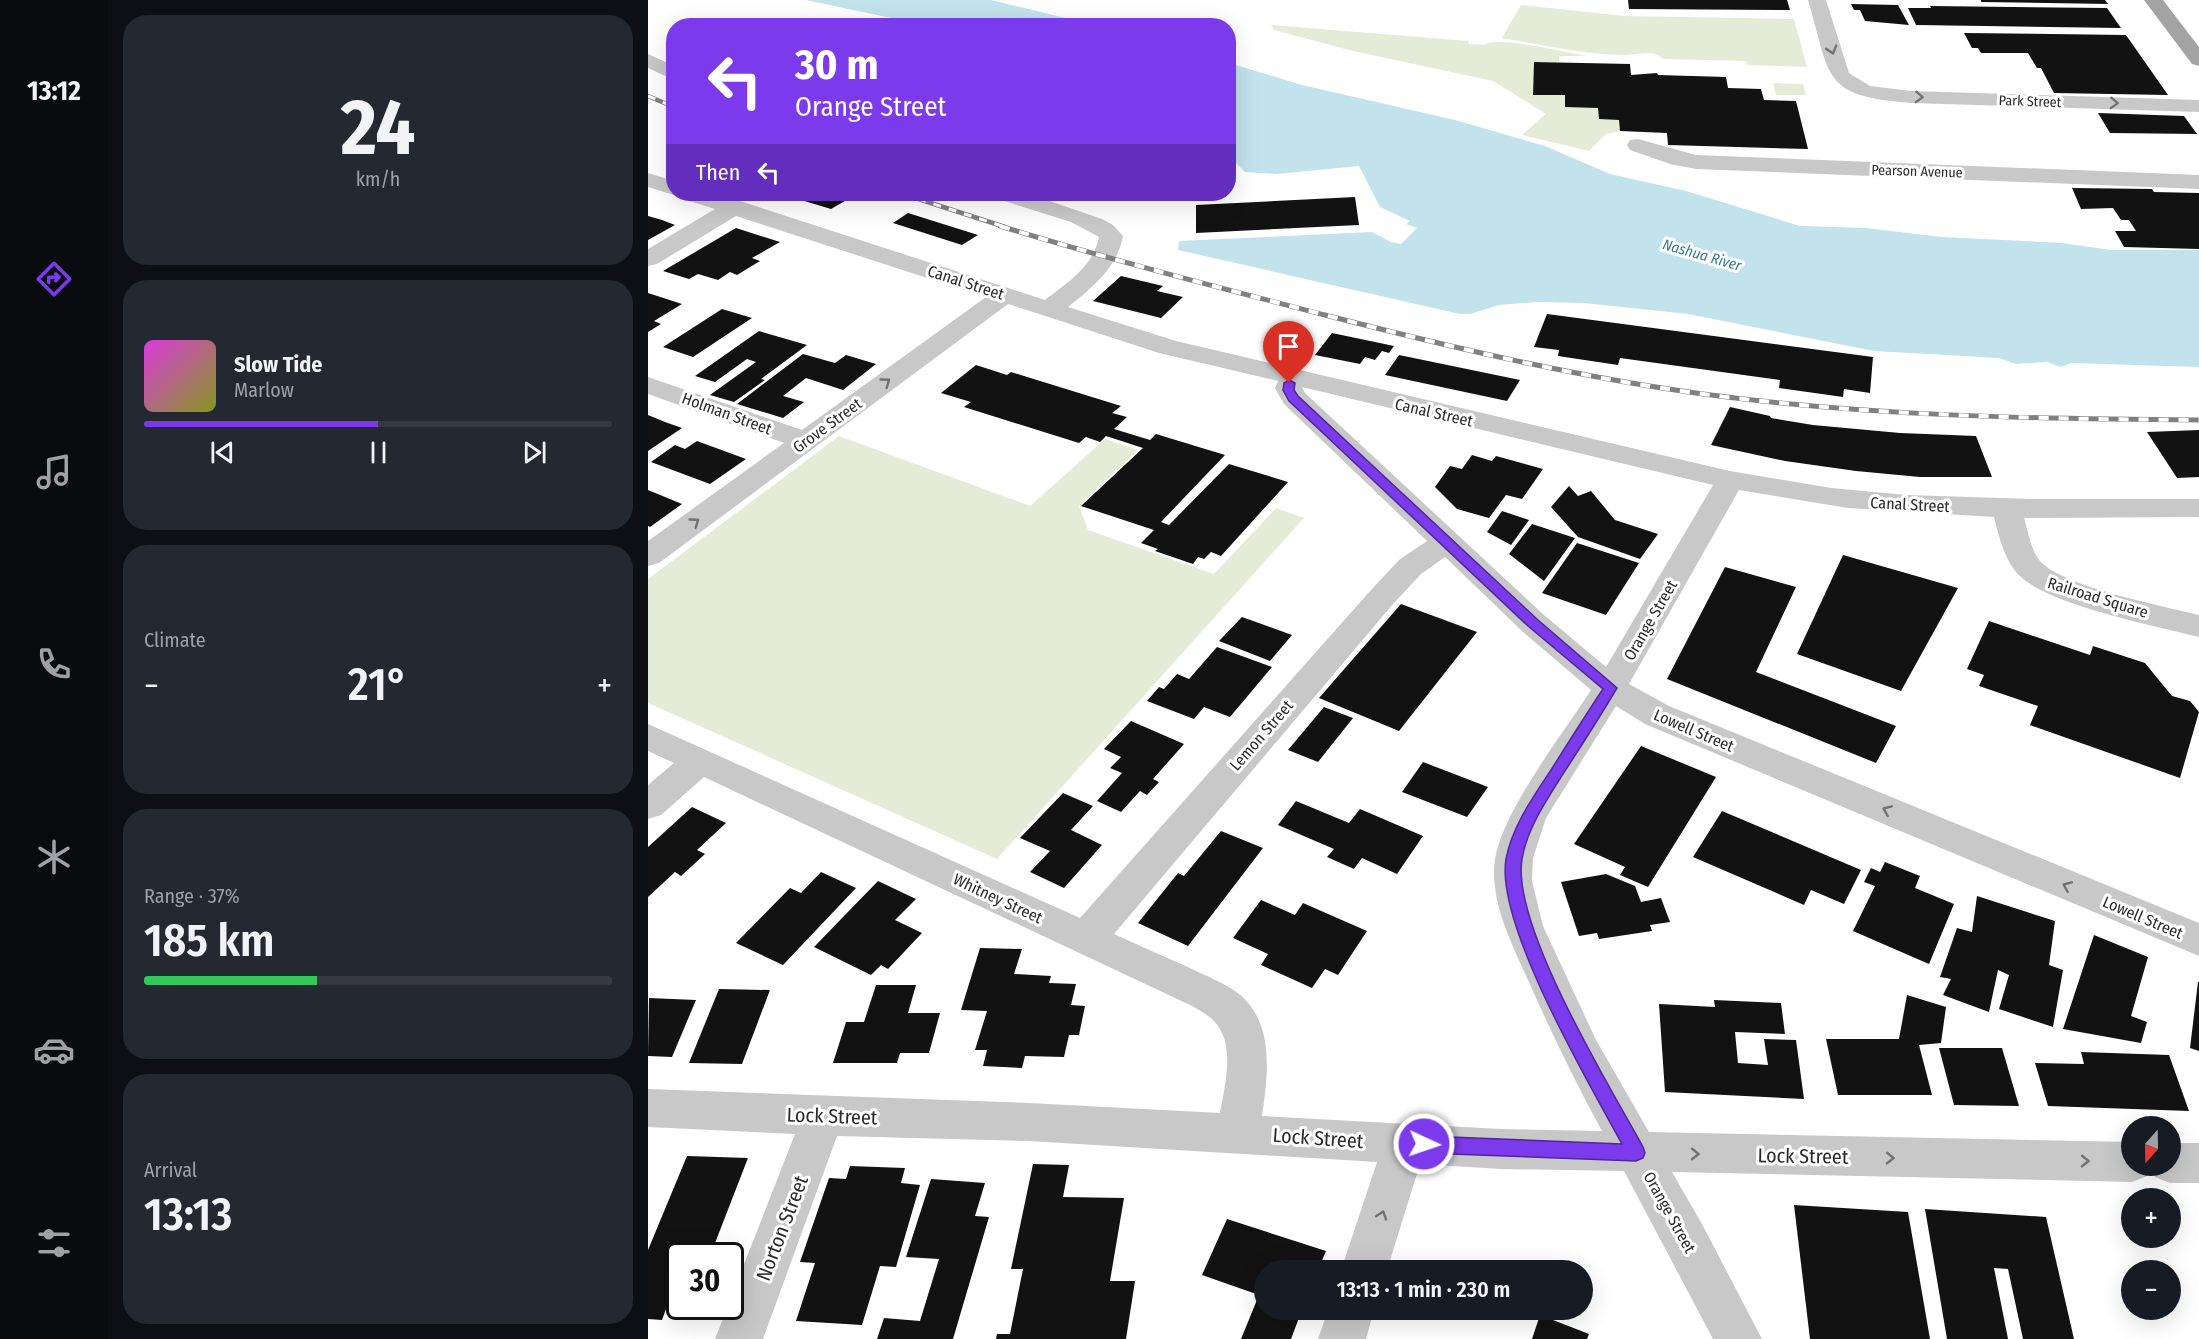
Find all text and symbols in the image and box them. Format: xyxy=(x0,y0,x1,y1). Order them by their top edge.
text: 30 m xyxy=(795,40,879,90)
icon: left xyxy=(696,42,774,120)
one-way arrow xyxy=(1825,44,1837,55)
text: 13:12 xyxy=(27,75,81,107)
text: 24 xyxy=(341,81,415,175)
one-way arrow xyxy=(1915,90,1924,103)
text: Orange Street xyxy=(795,91,946,123)
street label: Park Street xyxy=(1998,92,2062,111)
one-way arrow xyxy=(2109,97,2118,110)
icon: left xyxy=(752,156,785,189)
text: Then xyxy=(696,159,740,186)
street label: Pearson Avenue xyxy=(1871,161,1963,182)
text: km/h xyxy=(356,167,400,191)
water label: Nashua River xyxy=(1661,235,1744,275)
icon: directions xyxy=(33,258,75,300)
street label: Canal Street xyxy=(925,261,1007,304)
pin xyxy=(1263,321,1314,383)
icon: arrive xyxy=(1272,330,1305,363)
text: Slow Tide xyxy=(234,351,322,378)
text: Marlow xyxy=(234,378,294,402)
one-way arrow xyxy=(880,378,891,389)
street label: Holman Street xyxy=(679,388,775,439)
street label: Grove Street xyxy=(789,394,866,457)
street label: Canal Street xyxy=(1393,394,1475,431)
icon: previous xyxy=(206,436,239,469)
icon: pause xyxy=(362,436,395,469)
icon: next xyxy=(518,436,551,469)
icon: music xyxy=(33,451,75,493)
street label: Canal Street xyxy=(1870,493,1951,516)
one-way arrow xyxy=(689,518,700,529)
street label: Railroad Square xyxy=(2045,573,2150,622)
street label: Orange Street xyxy=(1620,576,1681,664)
text: Climate xyxy=(144,628,206,652)
icon: phone xyxy=(33,643,75,685)
text: 21° xyxy=(348,658,408,712)
text: − xyxy=(144,666,159,706)
text: + xyxy=(597,666,612,706)
street label: Lemon Street xyxy=(1226,696,1298,774)
street label: Lowell Street xyxy=(1651,705,1737,756)
one-way arrow xyxy=(1883,806,1894,818)
icon: climate xyxy=(33,836,75,878)
street label: Whitney Street xyxy=(950,870,1046,928)
one-way arrow xyxy=(2063,881,2074,893)
text: Range · 37% xyxy=(144,884,240,908)
street label: Lowell Street xyxy=(2100,892,2186,943)
text: 185 km xyxy=(144,914,274,968)
icon: car xyxy=(33,1029,75,1071)
street label: Lock Street xyxy=(786,1102,878,1130)
position arrow xyxy=(1392,1112,1456,1176)
north arrow xyxy=(2121,1116,2181,1176)
map controls xyxy=(2121,1116,2181,1320)
street label: Lock Street xyxy=(1272,1123,1365,1153)
street label: Lock Street xyxy=(1757,1143,1849,1169)
one-way arrow xyxy=(1690,1147,1699,1160)
one-way arrow xyxy=(1885,1151,1894,1164)
one-way arrow xyxy=(2080,1155,2089,1167)
text: Arrival xyxy=(144,1158,197,1182)
street label: Orange Street xyxy=(1640,1168,1700,1257)
street label: Norton Street xyxy=(751,1172,813,1284)
text: 13:13 xyxy=(144,1188,232,1242)
button: + xyxy=(2121,1188,2181,1248)
one-way arrow xyxy=(1375,1210,1387,1221)
icon: filters xyxy=(33,1222,75,1264)
speed limit sign: 30 xyxy=(666,1242,744,1320)
button: − xyxy=(2121,1260,2181,1320)
text: 13:13 · 1 min · 230 m xyxy=(1337,1276,1510,1303)

